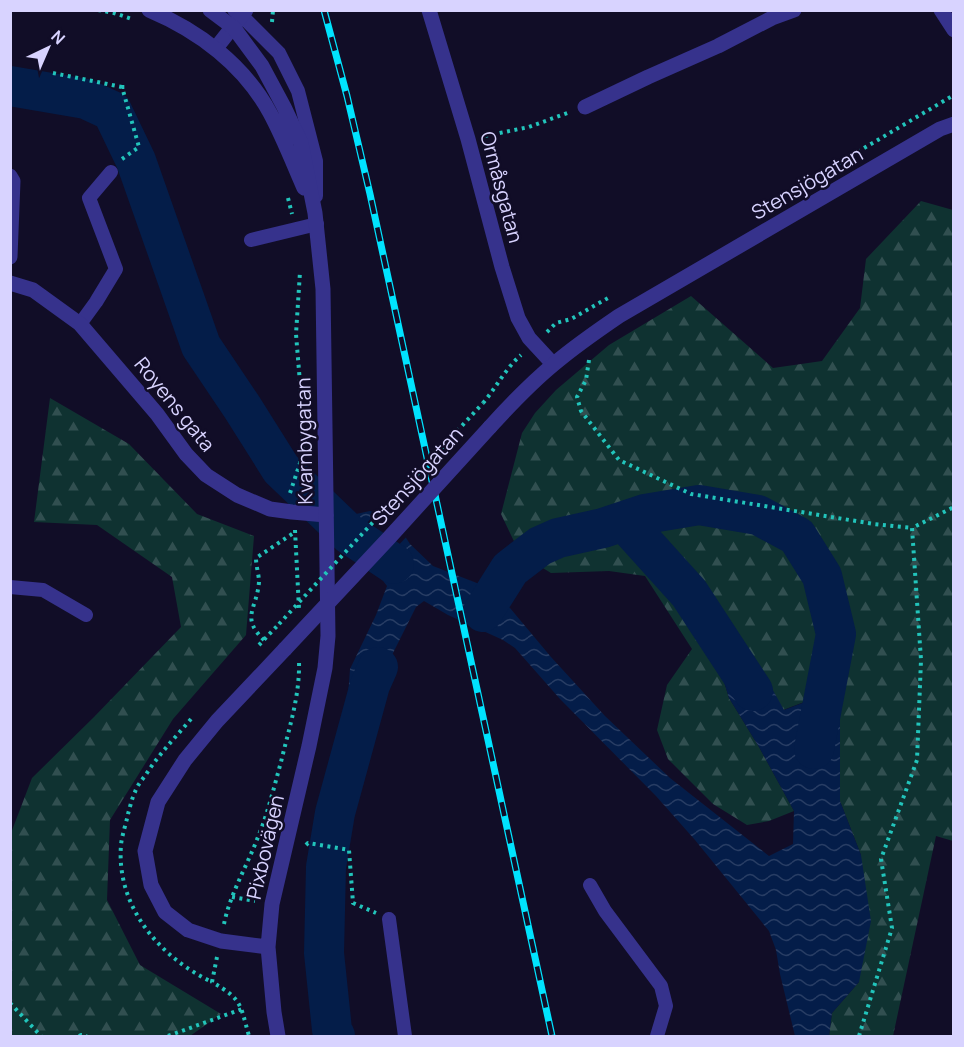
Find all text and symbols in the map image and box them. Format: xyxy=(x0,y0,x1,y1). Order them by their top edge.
north arrow xyxy=(18,18,78,78)
text: N xyxy=(47,25,70,49)
street label: Ormåsgatan xyxy=(474,128,530,246)
street label: Stensjögatan xyxy=(746,140,868,226)
street label: Royens gata xyxy=(129,351,221,457)
street label: Kvarnbygatan xyxy=(289,377,319,505)
street label: Stensjögatan xyxy=(365,421,469,531)
street label: Pixbovägen xyxy=(240,792,290,902)

